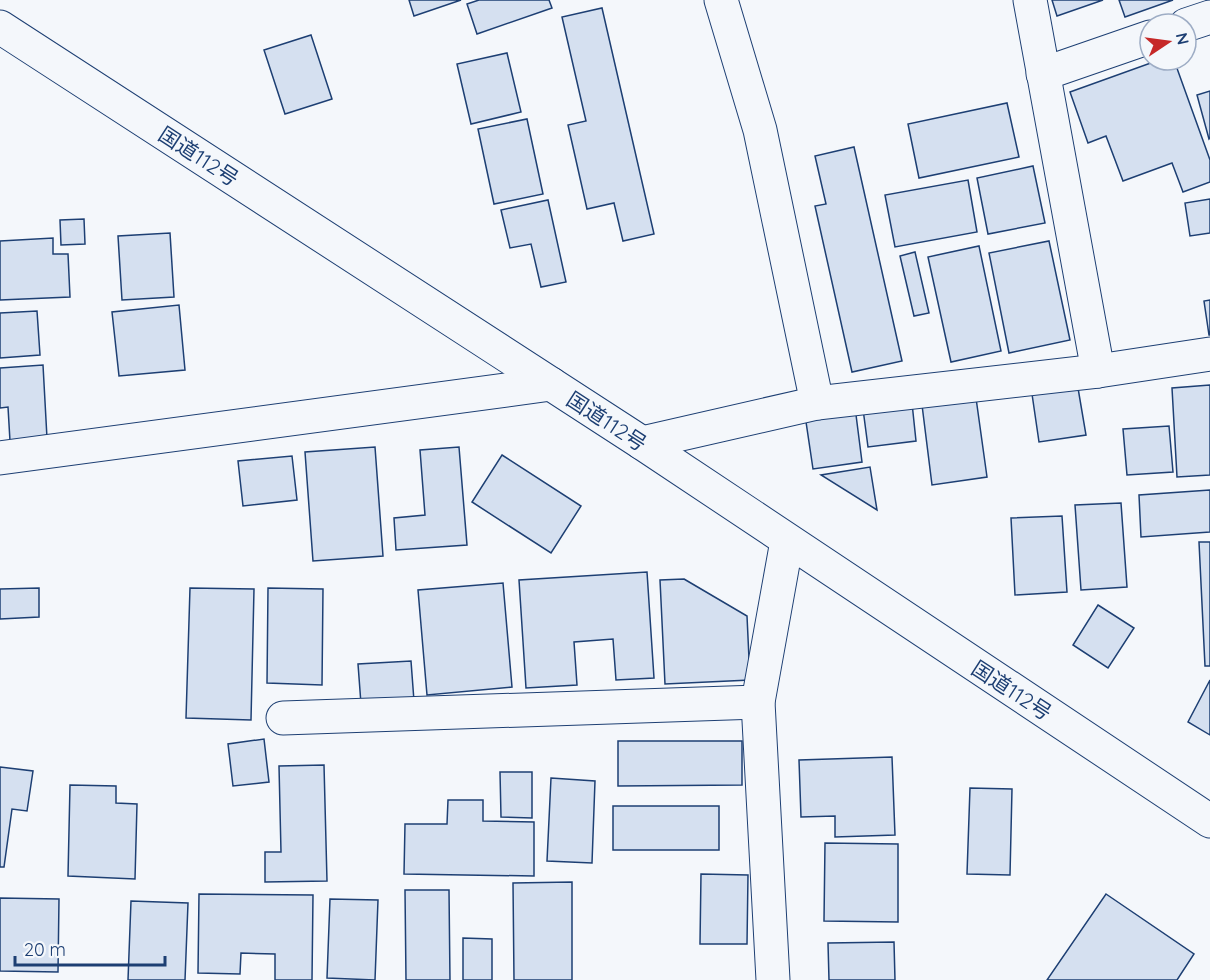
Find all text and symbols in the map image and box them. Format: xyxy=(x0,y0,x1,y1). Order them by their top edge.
north arrow xyxy=(1138,12,1198,72)
text: N xyxy=(1172,31,1194,47)
street label: 国道112号 xyxy=(154,121,244,191)
street label: 国道112号 xyxy=(562,386,652,456)
street label: 国道112号 xyxy=(967,655,1057,725)
scale bar xyxy=(15,929,165,967)
text: 20 m xyxy=(24,938,66,961)

